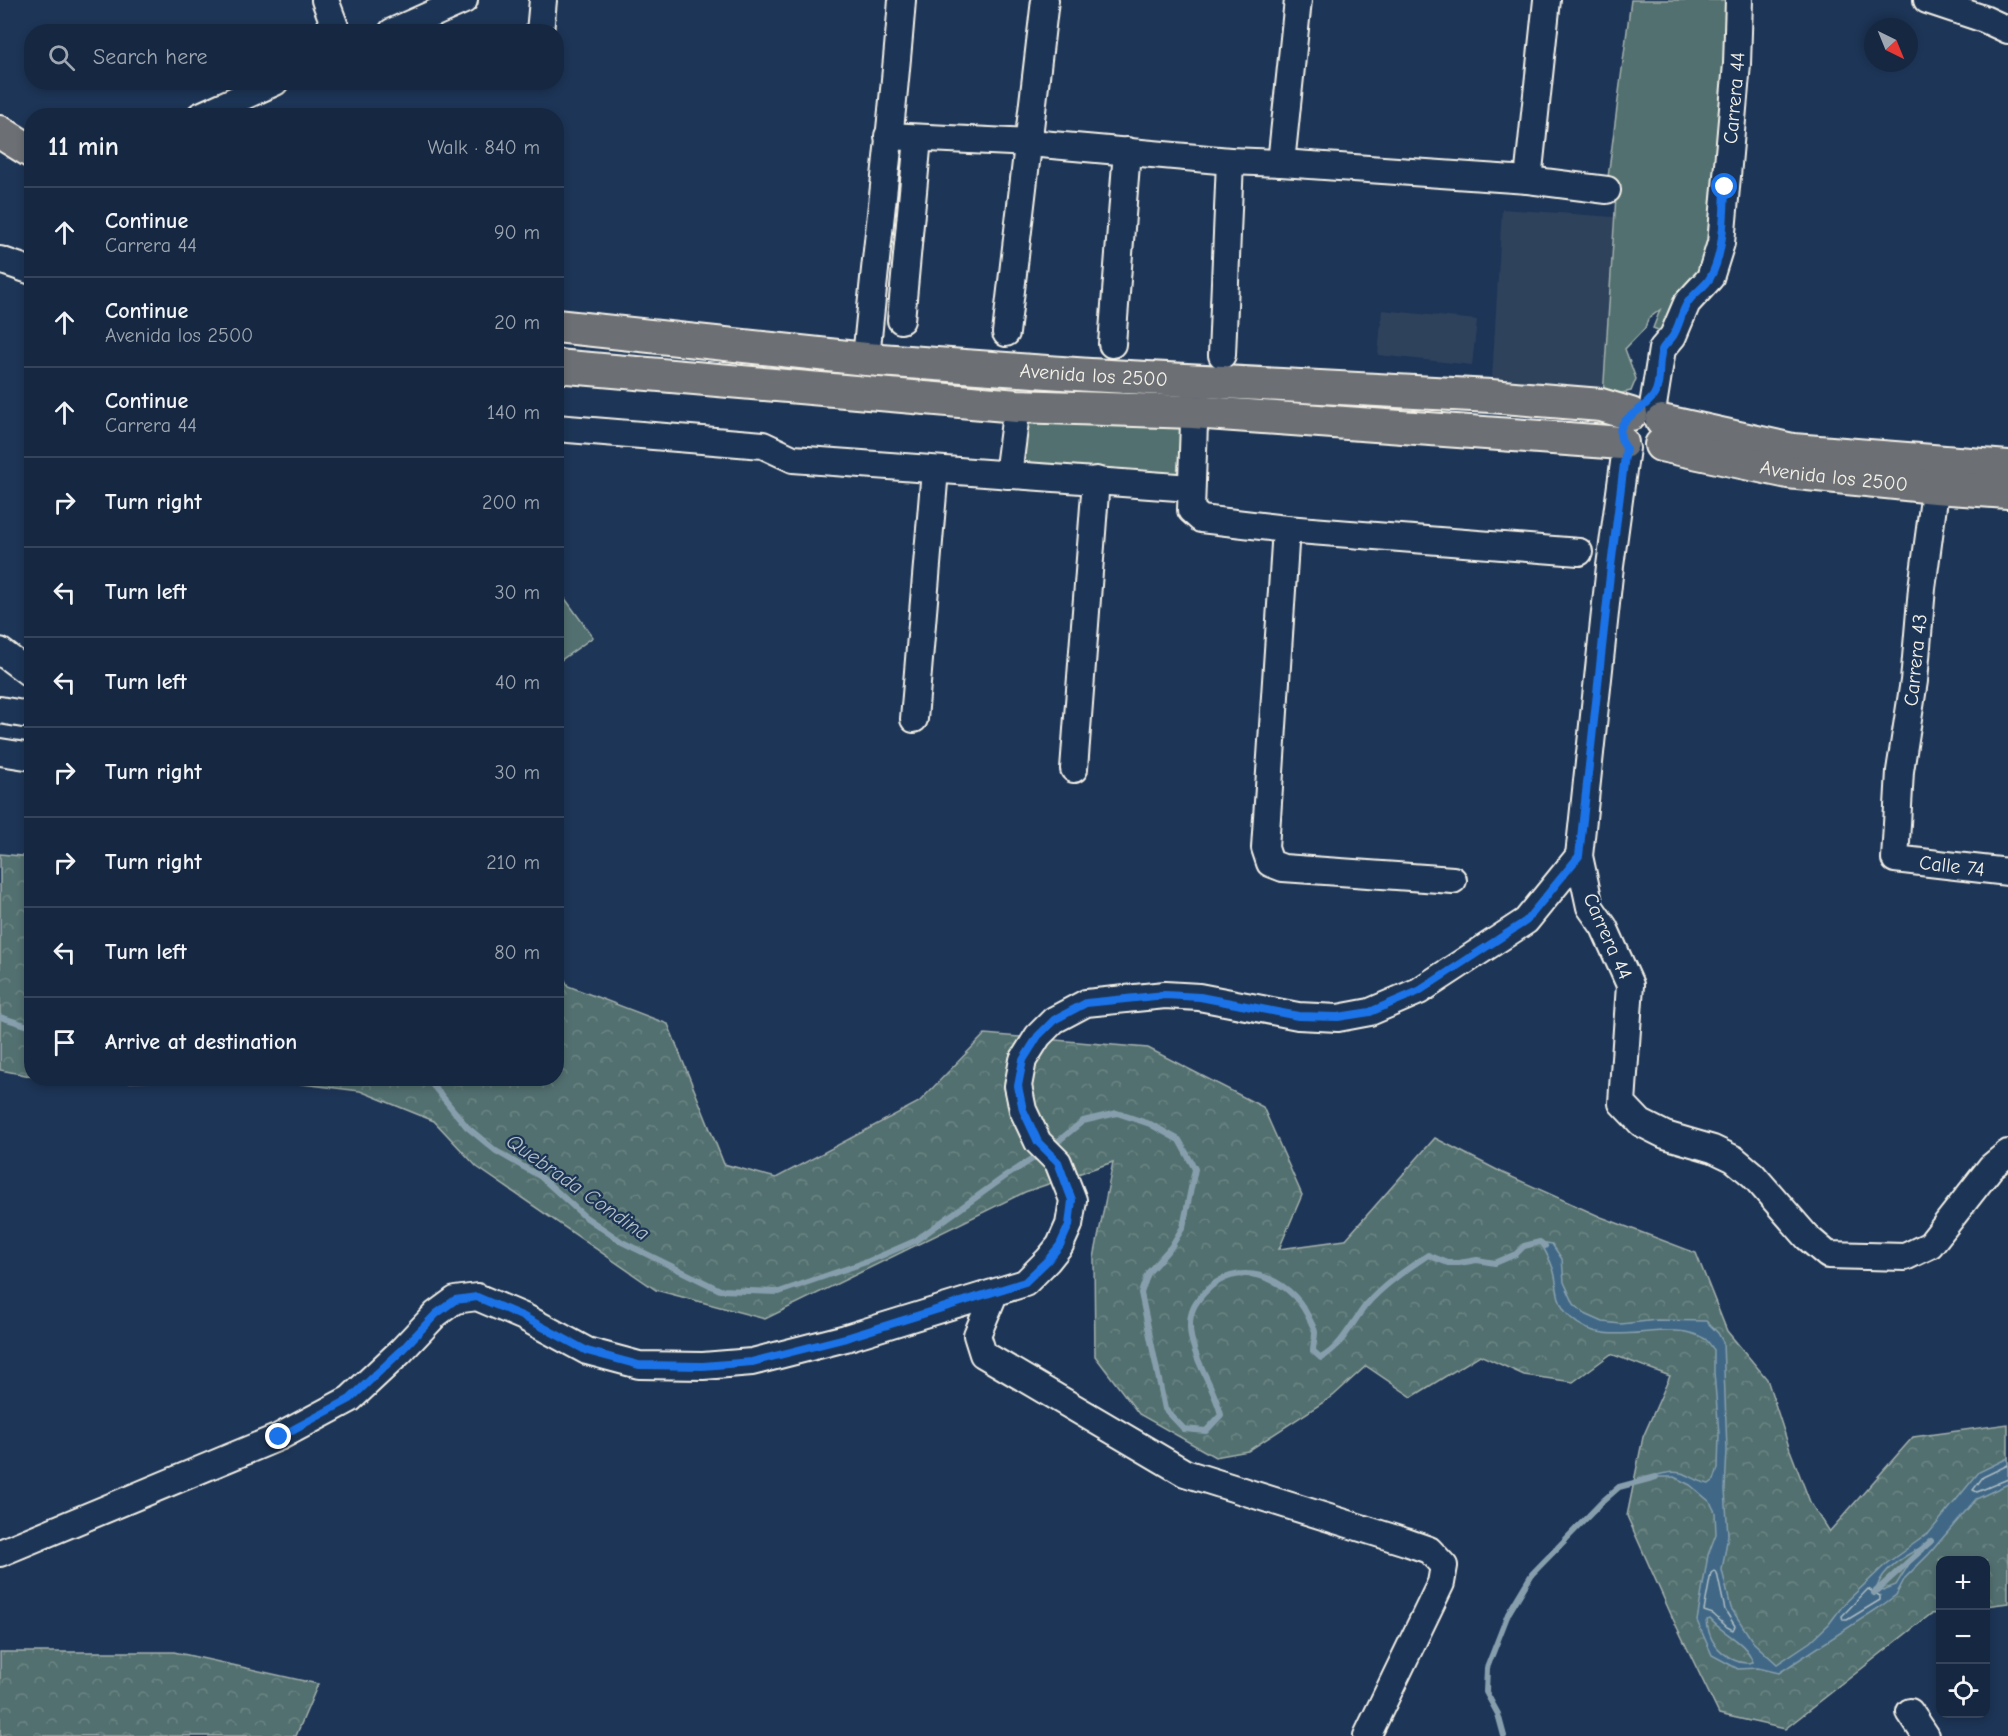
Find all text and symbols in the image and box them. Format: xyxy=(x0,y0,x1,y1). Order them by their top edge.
north arrow xyxy=(1864,18,1918,72)
search box xyxy=(24,24,564,90)
icon: search xyxy=(45,41,78,74)
text: Search here xyxy=(93,44,208,70)
street label: Carrera 44 xyxy=(1719,52,1749,145)
text: 11 min xyxy=(48,132,119,162)
text: Walk · 840 m xyxy=(427,136,540,159)
route start xyxy=(1711,173,1737,199)
text: Continue xyxy=(105,208,188,234)
icon: ahead xyxy=(48,216,81,249)
text: 90 m xyxy=(494,221,540,244)
text: Carrera 44 xyxy=(105,234,197,257)
text: Continue xyxy=(105,298,188,324)
icon: ahead xyxy=(48,306,81,339)
text: 20 m xyxy=(494,311,540,334)
text: Avenida los 2500 xyxy=(105,324,253,347)
street label: Avenida los 2500 xyxy=(1019,359,1168,391)
text: Continue xyxy=(105,388,188,414)
icon: ahead xyxy=(48,396,81,429)
text: 140 m xyxy=(487,401,540,424)
text: Carrera 44 xyxy=(105,414,197,437)
street label: Avenida los 2500 xyxy=(1758,455,1909,496)
icon: right xyxy=(48,486,81,519)
text: Turn right xyxy=(105,489,202,515)
text: 200 m xyxy=(482,491,540,514)
icon: left xyxy=(48,576,81,609)
text: Turn left xyxy=(105,579,187,605)
text: 30 m xyxy=(494,581,540,604)
street label: Carrera 43 xyxy=(1899,613,1932,707)
icon: left xyxy=(48,666,81,699)
text: Turn left xyxy=(105,669,187,695)
text: 40 m xyxy=(495,671,540,694)
icon: right xyxy=(48,756,81,789)
text: Turn right xyxy=(105,759,202,785)
text: 30 m xyxy=(494,761,540,784)
icon: right xyxy=(48,846,81,879)
text: Turn right xyxy=(105,849,202,875)
text: 210 m xyxy=(486,851,540,874)
street label: Calle 74 xyxy=(1918,851,1986,881)
street label: Carrera 44 xyxy=(1578,889,1637,983)
icon: left xyxy=(48,936,81,969)
text: Turn left xyxy=(105,939,187,965)
text: 80 m xyxy=(494,941,540,964)
icon: arrive xyxy=(48,1026,81,1059)
text: Arrive at destination xyxy=(105,1029,297,1055)
water label: Quebrada Condina xyxy=(502,1129,654,1245)
route end xyxy=(265,1423,291,1449)
map controls xyxy=(1936,1556,1990,1718)
button: + xyxy=(1936,1556,1990,1610)
button: − xyxy=(1936,1610,1990,1664)
button: locate xyxy=(1936,1664,1990,1718)

